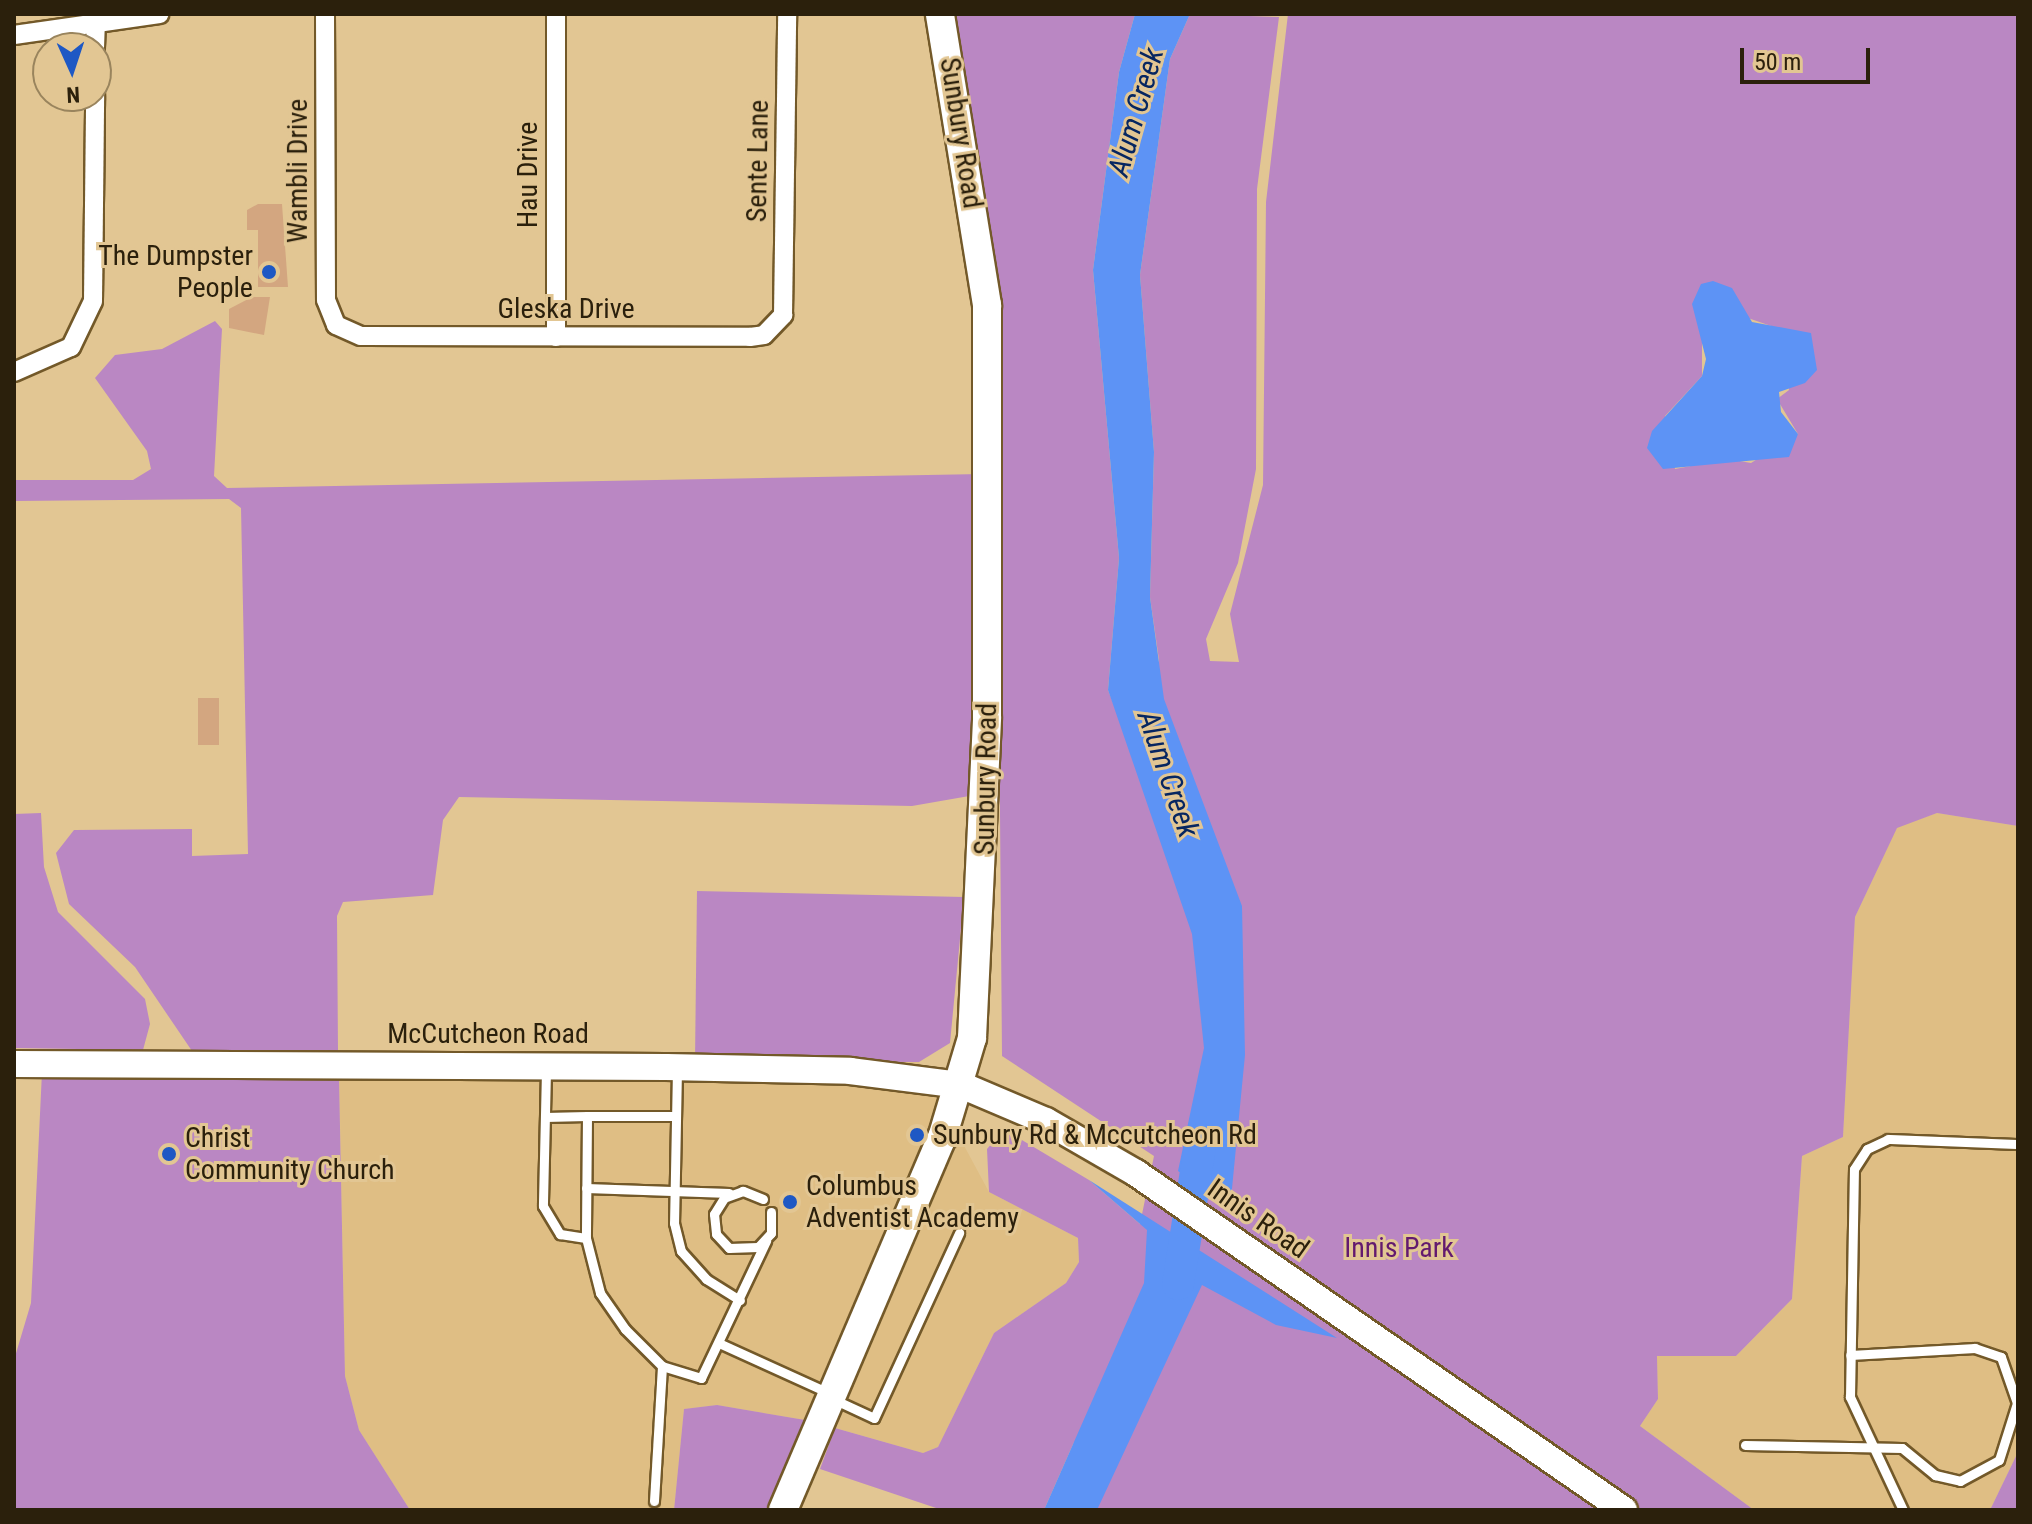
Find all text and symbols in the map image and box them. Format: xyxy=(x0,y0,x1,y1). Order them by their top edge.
north arrow xyxy=(32,32,112,112)
scale bar xyxy=(1744,32,1874,82)
water label: Alum Creek xyxy=(1101,44,1171,180)
text: 50 m xyxy=(1754,48,1801,76)
street label: Sunbury Road xyxy=(933,55,989,211)
text: N xyxy=(66,82,81,107)
street label: Wambli Drive xyxy=(281,99,315,243)
street label: Sente Lane xyxy=(740,99,776,223)
street label: Hau Drive xyxy=(511,122,545,228)
place label: The Dumpster People xyxy=(98,239,253,305)
marker: The Dumpster People xyxy=(260,263,278,281)
street label: Gleska Drive xyxy=(497,292,635,326)
street label: Sunbury Road xyxy=(968,703,1004,855)
water label: Alum Creek xyxy=(1130,706,1206,842)
street label: McCutcheon Road xyxy=(387,1017,589,1051)
place label: Sunbury Rd & Mccutcheon Rd xyxy=(933,1118,1257,1152)
place label: Christ Community Church xyxy=(185,1121,395,1187)
marker: Sunbury Rd & Mccutcheon Rd xyxy=(908,1126,926,1144)
marker: Christ Community Church xyxy=(160,1145,178,1163)
place label: Columbus Adventist Academy xyxy=(806,1169,1019,1235)
street label: Innis Road xyxy=(1201,1172,1315,1266)
marker: Columbus Adventist Academy xyxy=(781,1193,799,1211)
park label: Innis Park xyxy=(1344,1231,1454,1265)

